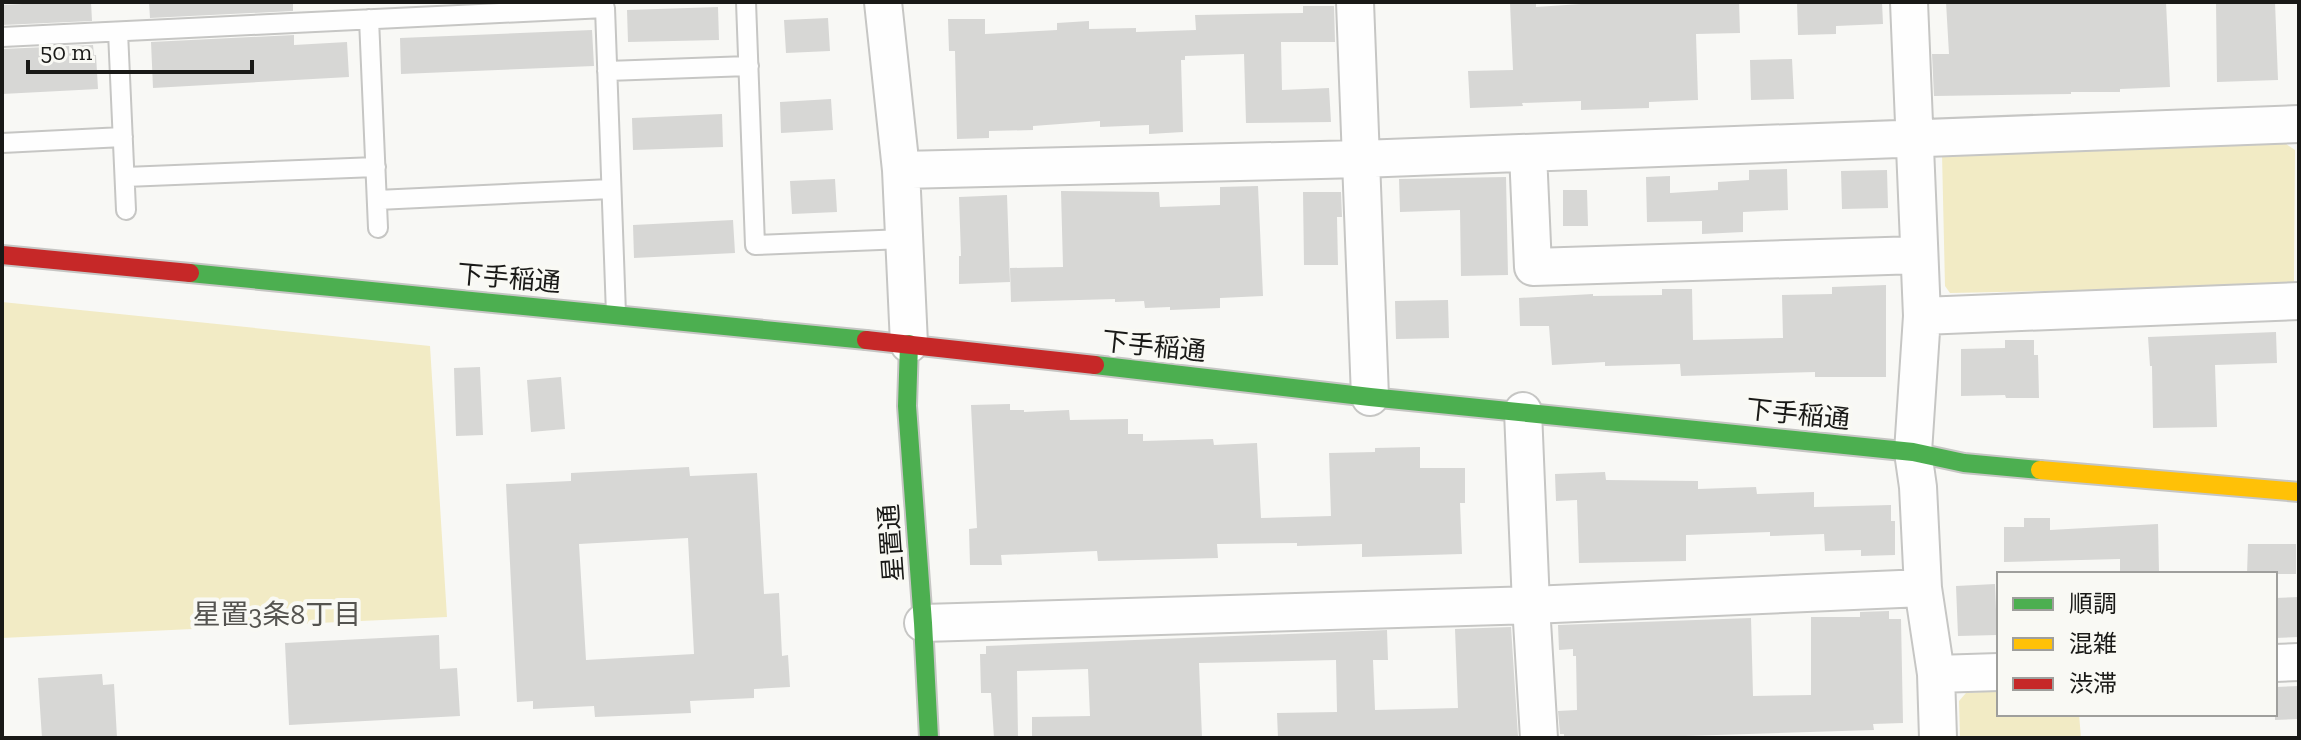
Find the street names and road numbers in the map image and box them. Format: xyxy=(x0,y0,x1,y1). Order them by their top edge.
street label: 下手稲通 xyxy=(456,258,562,298)
street label: 下手稲通 xyxy=(1101,325,1207,367)
street label: 下手稲通 xyxy=(1745,393,1851,435)
street label: 星置通 xyxy=(872,503,910,583)

